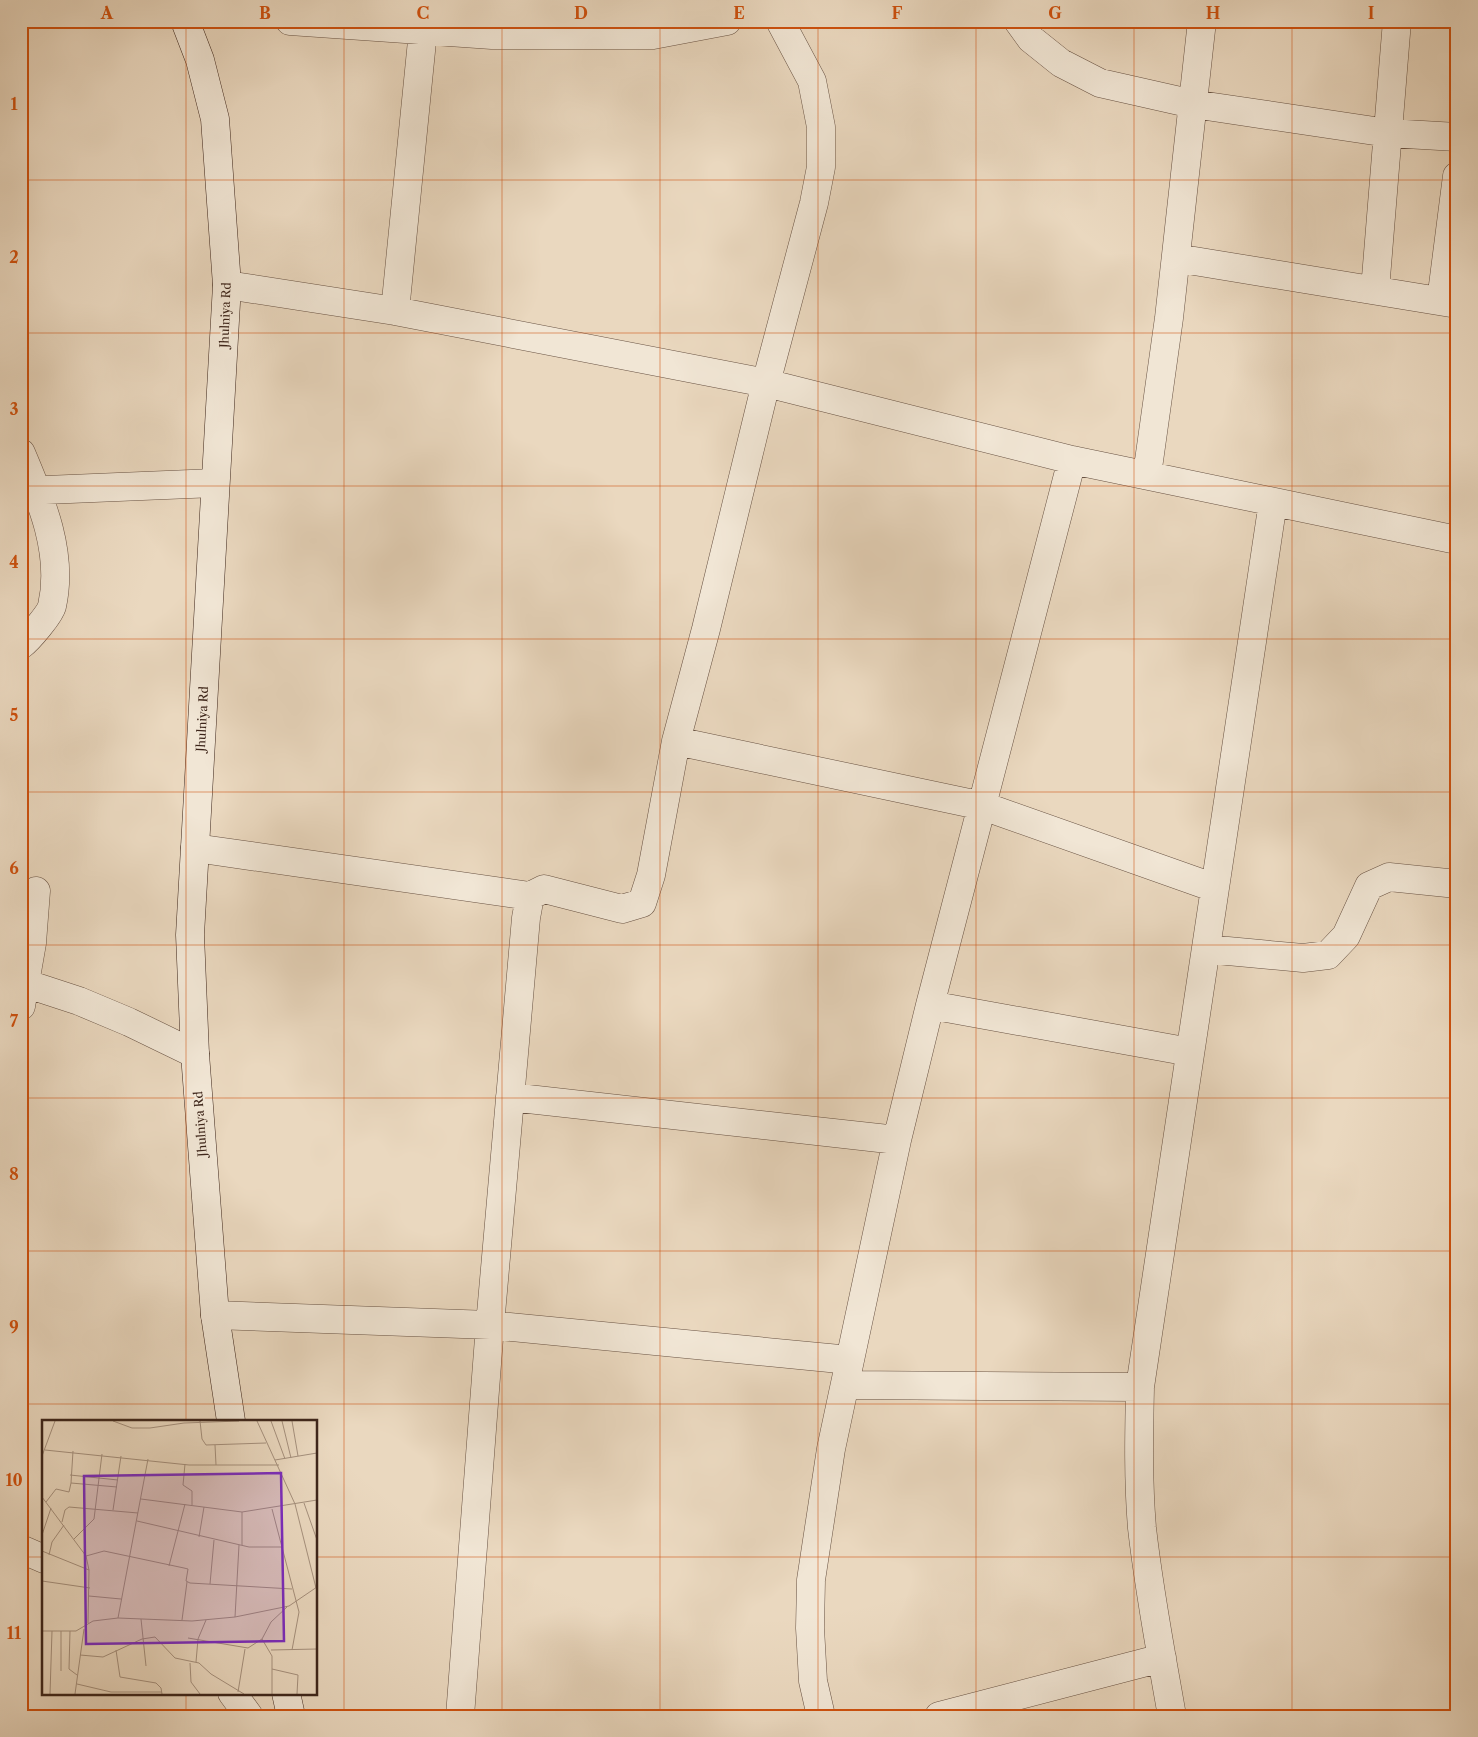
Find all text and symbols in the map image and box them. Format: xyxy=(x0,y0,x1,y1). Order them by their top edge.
text: A xyxy=(100,3,114,23)
text: B xyxy=(259,3,271,23)
text: C xyxy=(417,3,429,23)
text: D xyxy=(574,3,588,23)
text: E xyxy=(733,3,745,23)
text: F xyxy=(892,3,903,23)
text: G xyxy=(1048,3,1062,23)
text: H xyxy=(1206,3,1220,23)
text: I xyxy=(1368,3,1375,23)
text: 1 xyxy=(10,94,18,114)
text: 2 xyxy=(9,247,19,267)
street label: Jhulniya Rd xyxy=(216,281,234,350)
text: 3 xyxy=(9,399,19,419)
text: 4 xyxy=(9,552,19,572)
street label: Jhulniya Rd xyxy=(193,685,211,754)
text: 5 xyxy=(10,705,19,725)
text: 6 xyxy=(9,858,19,878)
text: 7 xyxy=(10,1011,19,1031)
street label: Jhulniya Rd xyxy=(190,1090,210,1159)
text: 8 xyxy=(9,1164,19,1184)
text: 9 xyxy=(9,1317,19,1337)
inset map xyxy=(42,1420,318,1694)
text: 10 xyxy=(5,1470,23,1490)
text: 11 xyxy=(7,1623,22,1643)

